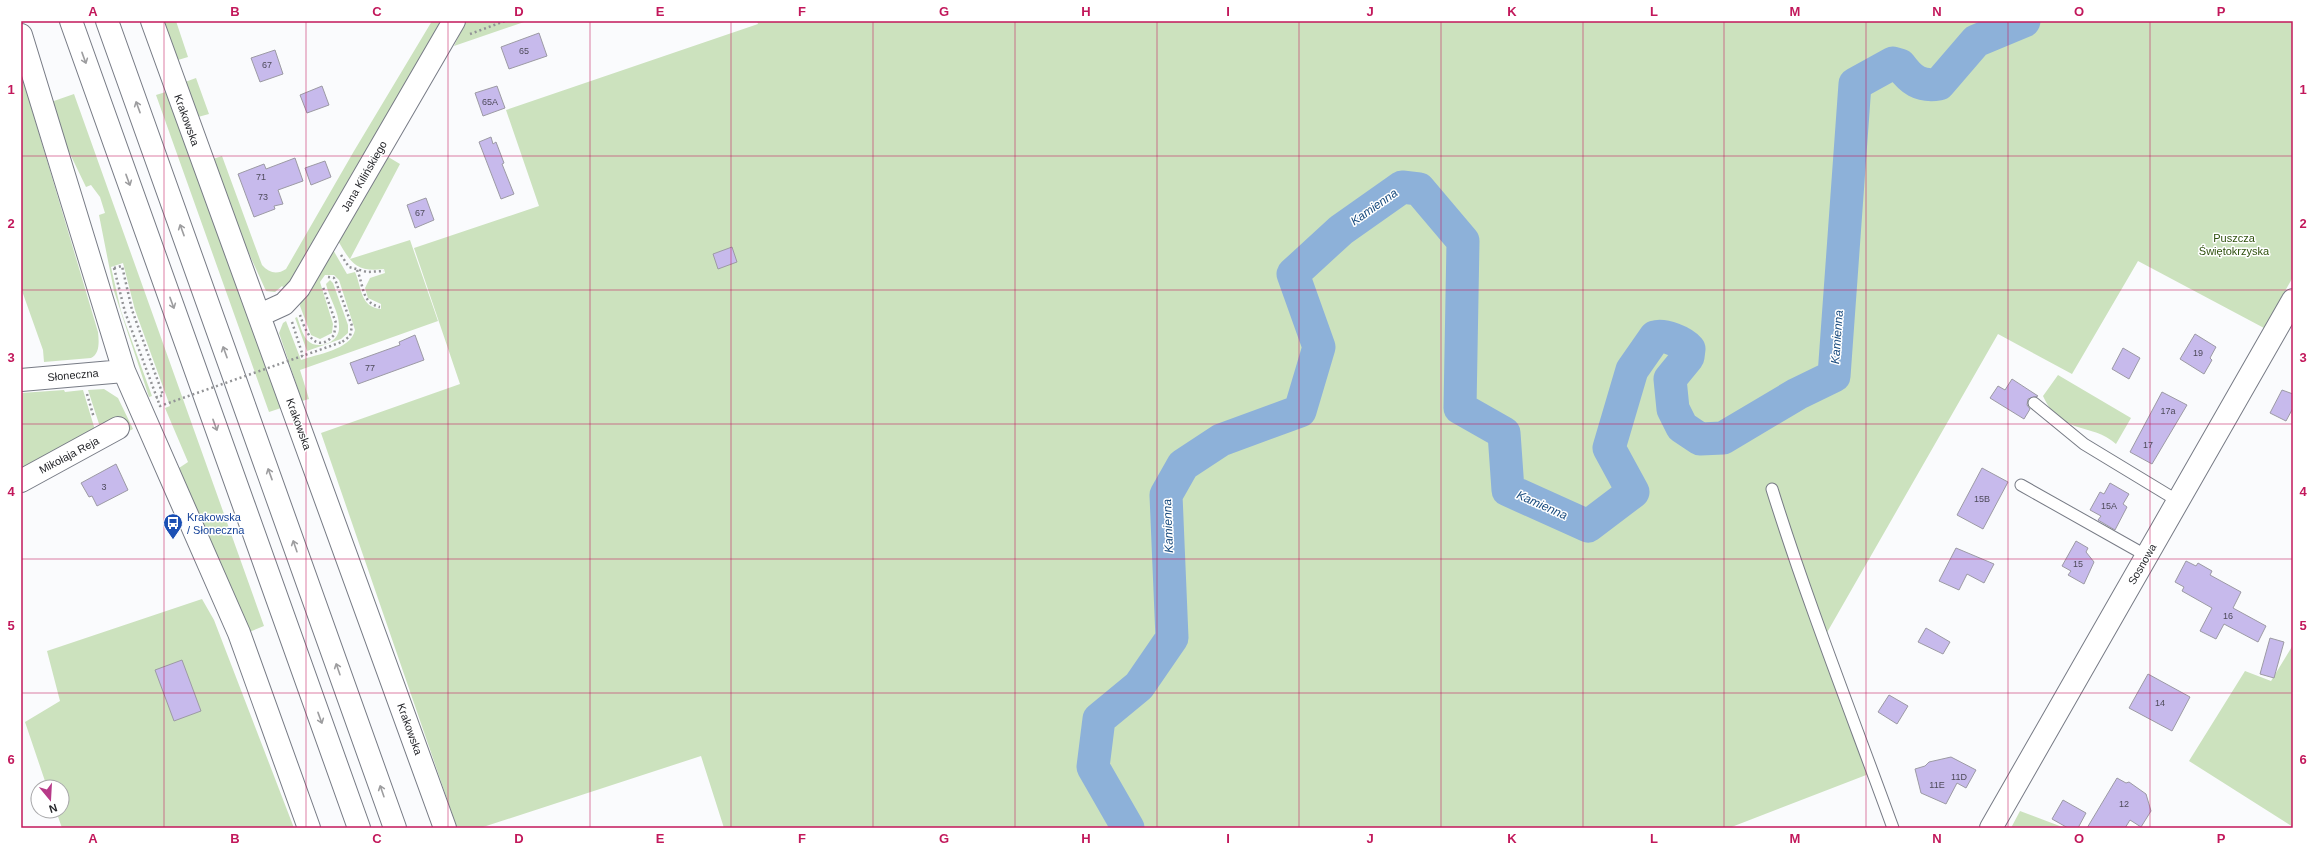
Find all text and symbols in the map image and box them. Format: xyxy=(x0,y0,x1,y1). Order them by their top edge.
text: A xyxy=(88,4,98,19)
text: B xyxy=(230,4,240,19)
text: C xyxy=(372,4,382,19)
text: D xyxy=(514,4,524,19)
text: E xyxy=(656,4,665,19)
text: F xyxy=(798,4,806,19)
text: G xyxy=(939,4,949,19)
text: H xyxy=(1081,4,1091,19)
text: I xyxy=(1226,4,1230,19)
text: J xyxy=(1366,4,1374,19)
text: K xyxy=(1507,4,1517,19)
text: L xyxy=(1650,4,1658,19)
text: M xyxy=(1790,4,1800,19)
text: N xyxy=(1932,4,1942,19)
text: O xyxy=(2074,4,2084,19)
text: P xyxy=(2217,4,2226,19)
house number: 65 xyxy=(519,46,529,56)
one-way arrow xyxy=(81,51,89,63)
house number: 67 xyxy=(262,60,272,70)
text: 1 xyxy=(7,82,15,97)
text: 1 xyxy=(2299,82,2307,97)
street label: Krakowska xyxy=(172,93,202,148)
house number: 65A xyxy=(482,97,498,107)
one-way arrow xyxy=(134,101,141,114)
street label: Jana Kilińskiego xyxy=(339,139,389,213)
house number: 71 xyxy=(256,172,266,182)
one-way arrow xyxy=(125,174,132,187)
water label: Kamienna xyxy=(1348,186,1400,228)
house number: 73 xyxy=(258,192,268,202)
house number: 67 xyxy=(415,208,425,218)
text: 2 xyxy=(7,216,15,231)
text: 2 xyxy=(2299,216,2307,231)
one-way arrow xyxy=(177,224,185,236)
park label: Puszcza Świętokrzyska xyxy=(2199,232,2270,257)
one-way arrow xyxy=(168,296,176,308)
water label: Kamienna xyxy=(1828,309,1846,364)
one-way arrow xyxy=(221,346,229,358)
house number: 19 xyxy=(2193,348,2203,358)
text: 3 xyxy=(7,350,15,365)
text: 3 xyxy=(2299,350,2307,365)
house number: 77 xyxy=(365,363,375,373)
street label: Słoneczna xyxy=(47,367,100,383)
street label: Krakowska xyxy=(284,397,314,452)
house number: 17a xyxy=(2160,406,2176,416)
one-way arrow xyxy=(212,419,219,432)
street label: Mikołaja Reja xyxy=(37,434,102,476)
house number: 17 xyxy=(2143,440,2153,450)
one-way arrow xyxy=(265,469,273,481)
house number: 3 xyxy=(101,482,107,492)
text: 4 xyxy=(7,484,15,499)
text: 4 xyxy=(2299,484,2307,499)
water label: Kamienna xyxy=(1514,488,1570,523)
house number: 15B xyxy=(1974,494,1990,504)
water label: Kamienna xyxy=(1160,498,1176,553)
house number: 15A xyxy=(2101,501,2117,511)
place label: Krakowska / Słoneczna xyxy=(187,511,245,536)
bus stop icon: Krakowska / Słoneczna xyxy=(162,512,184,540)
one-way arrow xyxy=(291,540,299,552)
street label: Sosnowa xyxy=(2125,541,2159,587)
house number: 15 xyxy=(2073,559,2083,569)
house number: 16 xyxy=(2223,611,2233,621)
text: 5 xyxy=(7,618,15,633)
text: 5 xyxy=(2299,618,2307,633)
one-way arrow xyxy=(334,663,342,675)
house number: 14 xyxy=(2155,698,2165,708)
street label: Krakowska xyxy=(395,702,425,757)
one-way arrow xyxy=(316,712,324,724)
text: 6 xyxy=(7,752,15,767)
text: 6 xyxy=(2299,752,2307,767)
house number: 11D xyxy=(1951,772,1967,782)
north arrow xyxy=(30,779,70,819)
house number: 11E xyxy=(1929,780,1945,790)
one-way arrow xyxy=(377,786,385,798)
house number: 12 xyxy=(2119,799,2129,809)
text: N xyxy=(47,802,59,815)
text: A xyxy=(88,831,98,846)
text: B xyxy=(230,831,240,846)
text: C xyxy=(372,831,382,846)
text: D xyxy=(514,831,524,846)
text: E xyxy=(656,831,665,846)
text: F xyxy=(798,831,806,846)
text: G xyxy=(939,831,949,846)
text: H xyxy=(1081,831,1091,846)
text: I xyxy=(1226,831,1230,846)
text: J xyxy=(1366,831,1374,846)
text: K xyxy=(1507,831,1517,846)
text: L xyxy=(1650,831,1658,846)
text: M xyxy=(1790,831,1800,846)
text: N xyxy=(1932,831,1942,846)
text: O xyxy=(2074,831,2084,846)
text: P xyxy=(2217,831,2226,846)

